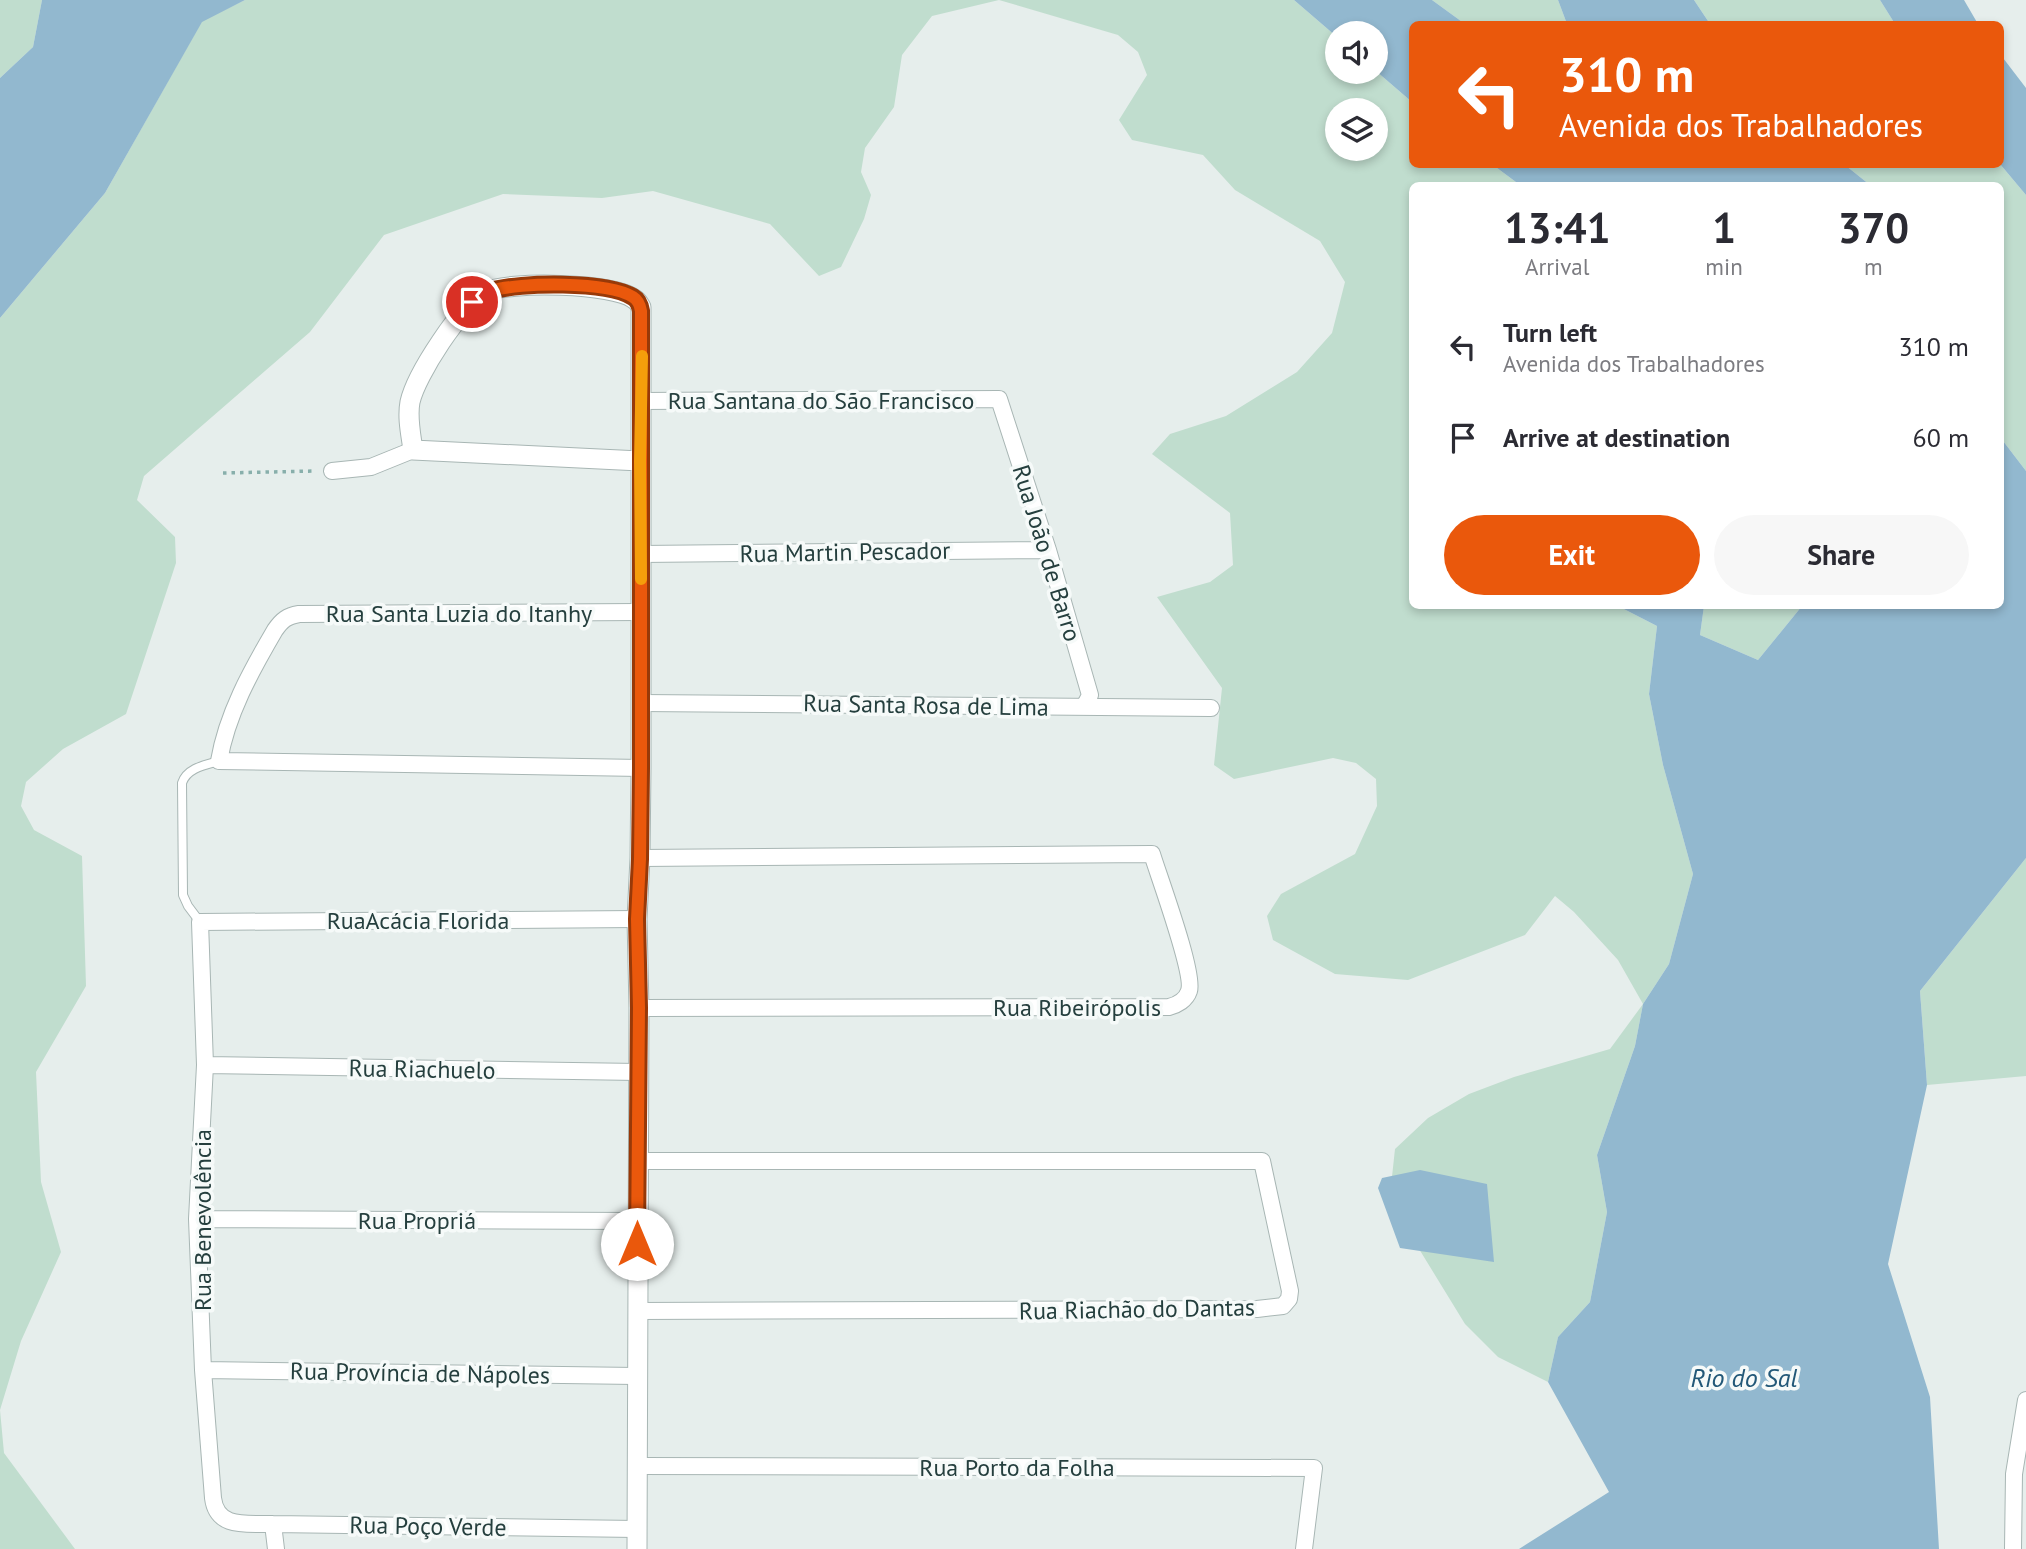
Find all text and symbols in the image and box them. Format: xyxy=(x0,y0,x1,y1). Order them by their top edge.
map controls xyxy=(1325,21,1388,161)
button: sound xyxy=(1325,21,1388,84)
text: 310 m xyxy=(1559,42,1694,106)
icon: left xyxy=(1444,49,1535,140)
button: layers xyxy=(1325,98,1388,161)
text: Avenida dos Trabalhadores xyxy=(1559,104,1923,146)
text: 13:41 xyxy=(1504,200,1610,255)
text: 1 xyxy=(1712,200,1736,255)
text: 370 xyxy=(1838,200,1909,255)
text: Arrival xyxy=(1525,252,1589,281)
text: min xyxy=(1705,252,1743,281)
text: m xyxy=(1864,252,1883,281)
pin xyxy=(442,272,502,332)
icon: arrive xyxy=(453,283,491,321)
text: Turn left xyxy=(1503,316,1597,349)
icon: left xyxy=(1444,328,1482,366)
text: 310 m xyxy=(1898,330,1969,363)
text: Avenida dos Trabalhadores xyxy=(1503,349,1765,378)
street label: Rua Santana do São Francisco xyxy=(668,385,974,416)
icon: arrive xyxy=(1444,419,1482,457)
text: Arrive at destination xyxy=(1503,421,1730,454)
text: 60 m xyxy=(1913,421,1969,454)
street label: Rua João de Barro xyxy=(1005,461,1089,645)
button: Exit xyxy=(1444,515,1700,595)
button: Share xyxy=(1714,515,1969,595)
street label: Rua Martin Pescador xyxy=(739,535,951,569)
street label: Rua Santa Luzia do Itanhy xyxy=(326,598,592,629)
street label: Rua Santa Rosa de Lima xyxy=(803,687,1049,723)
street label: RuaAcácia Florida xyxy=(327,905,509,936)
street label: Rua Ribeirópolis xyxy=(993,992,1161,1023)
street label: Rua Riachuelo xyxy=(348,1052,496,1086)
street label: Rua Benevolência xyxy=(187,1129,218,1311)
street label: Rua Propriá xyxy=(358,1205,476,1236)
position arrow xyxy=(600,1207,674,1281)
street label: Rua Riachão do Dantas xyxy=(1019,1291,1255,1327)
street label: Rua Província de Nápoles xyxy=(290,1355,550,1391)
water label: Rio do Sal xyxy=(1691,1361,1797,1394)
street label: Rua Porto da Folha xyxy=(919,1452,1115,1483)
street label: Rua Poço Verde xyxy=(349,1509,507,1543)

